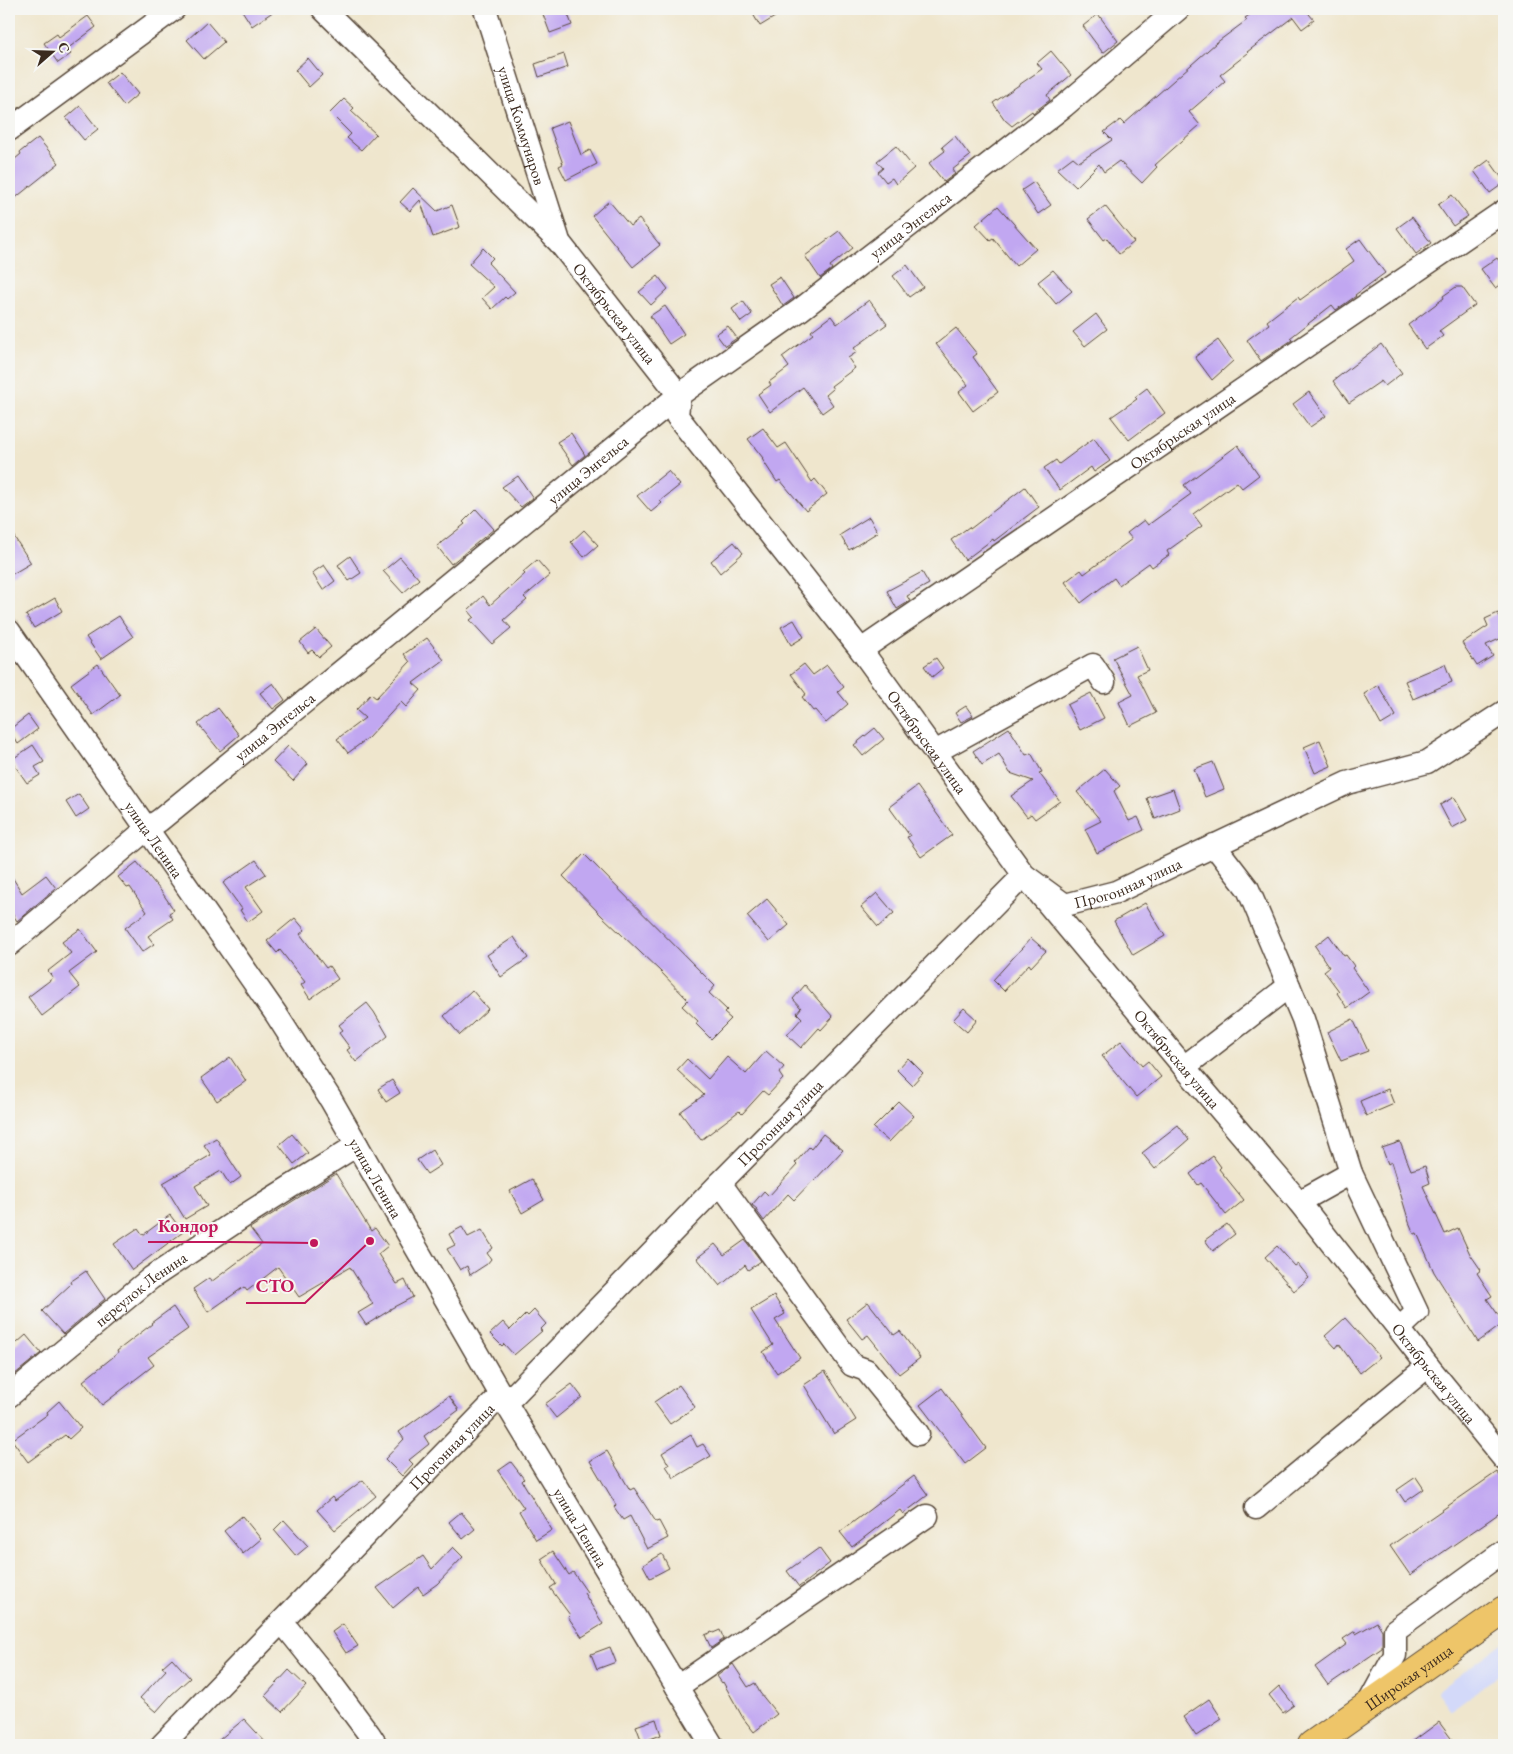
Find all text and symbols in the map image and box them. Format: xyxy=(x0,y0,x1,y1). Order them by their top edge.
north arrow xyxy=(28,28,78,78)
text: С xyxy=(54,40,74,55)
street label: улица Коммунаров xyxy=(493,63,550,188)
street label: улица Энгельса xyxy=(865,187,956,264)
street label: Октябрьская улица xyxy=(568,258,661,369)
street label: Октябрьская улица xyxy=(1126,387,1240,475)
street label: улица Энгельса xyxy=(543,431,633,509)
street label: Октябрьская улица xyxy=(882,686,972,799)
street label: улица Энгельса xyxy=(230,687,320,766)
street label: улица Ленина xyxy=(120,797,188,883)
street label: Прогонная улица xyxy=(1072,852,1185,913)
street label: Октябрьская улица xyxy=(1129,1005,1225,1113)
street label: Прогонная улица xyxy=(733,1074,828,1171)
street label: улица Ленина xyxy=(344,1134,407,1223)
callout: Кондор xyxy=(148,1209,228,1242)
text: Кондор xyxy=(158,1214,218,1237)
street label: переулок Ленина xyxy=(91,1247,192,1331)
callout: СТО xyxy=(246,1270,305,1303)
text: СТО xyxy=(256,1274,295,1297)
street label: Октябрьская улица xyxy=(1387,1319,1481,1428)
street label: Прогонная улица xyxy=(405,1398,499,1495)
street label: улица Ленина xyxy=(548,1484,613,1572)
street label: Широкая улица xyxy=(1361,1639,1457,1716)

